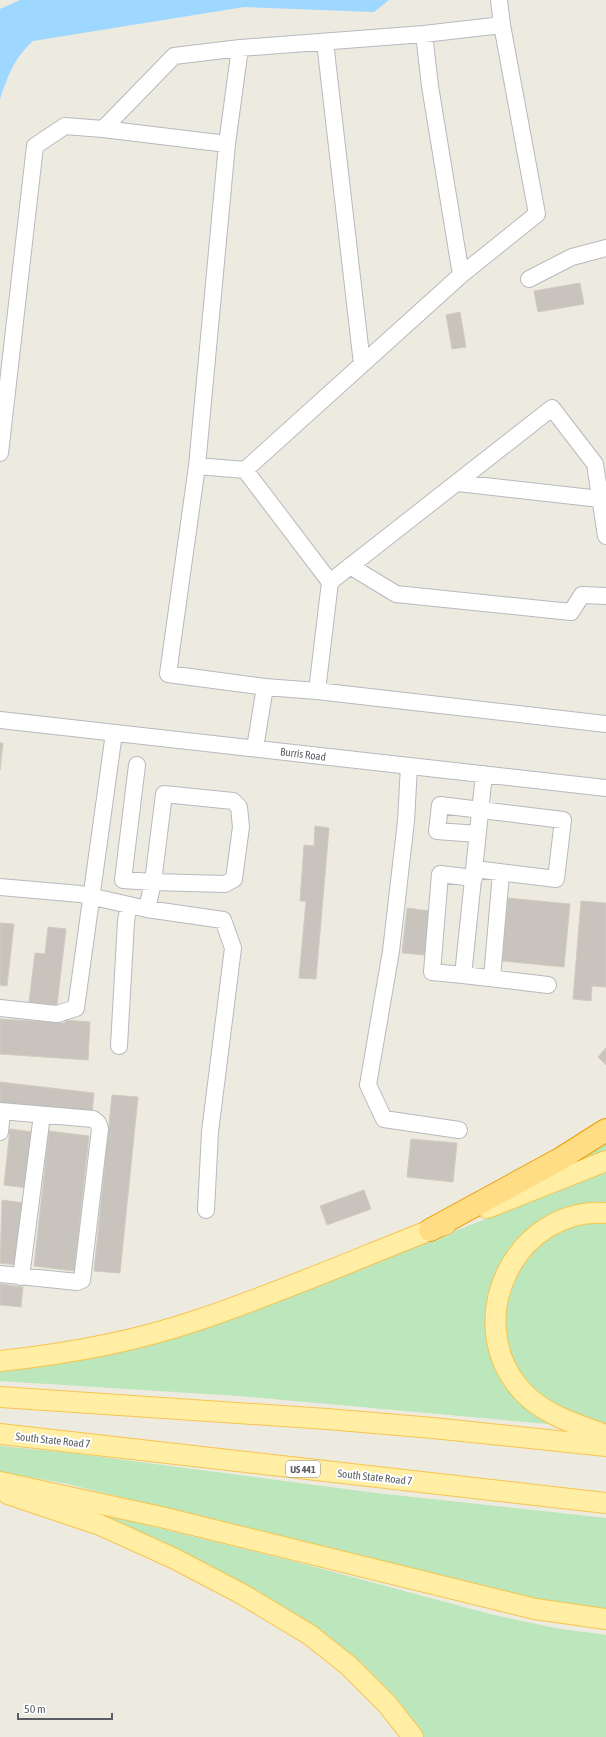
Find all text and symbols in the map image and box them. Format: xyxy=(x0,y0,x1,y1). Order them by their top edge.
street label: Burris Road xyxy=(279,745,327,763)
street label: South State Road 7 xyxy=(15,1430,91,1450)
road number: US 441 xyxy=(286,1461,320,1477)
street label: South State Road 7 xyxy=(337,1467,413,1487)
scale bar xyxy=(18,1695,112,1721)
text: 50 m xyxy=(24,1702,46,1716)

